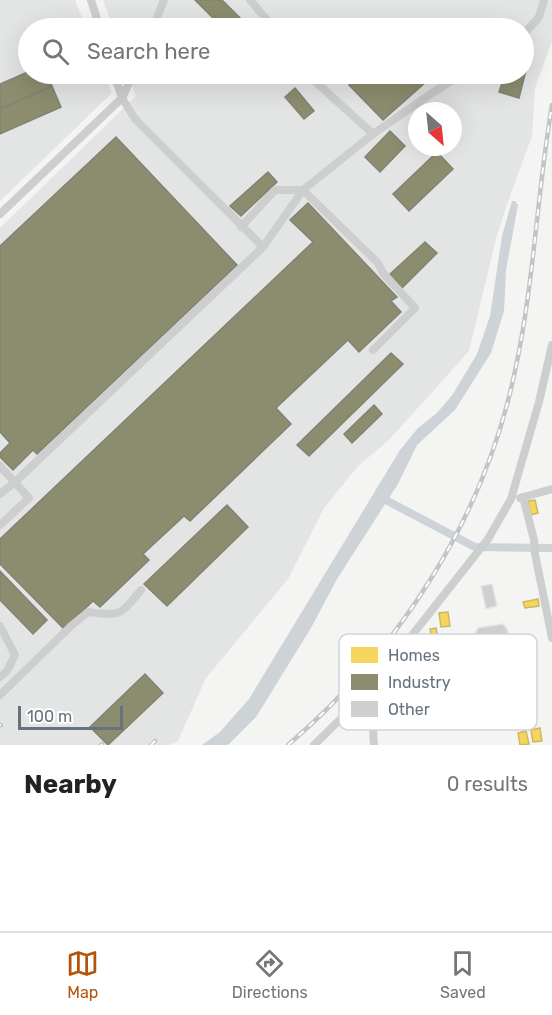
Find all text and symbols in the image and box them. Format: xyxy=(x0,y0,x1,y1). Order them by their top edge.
search box xyxy=(18,18,534,84)
icon: search xyxy=(39,35,72,68)
text: Search here xyxy=(87,38,210,65)
north arrow xyxy=(408,102,462,156)
legend xyxy=(339,634,537,730)
text: Homes xyxy=(388,646,440,665)
text: Industry xyxy=(388,673,451,692)
text: Other xyxy=(388,700,430,719)
scale bar xyxy=(18,703,123,730)
text: 100 m xyxy=(27,707,72,726)
text: Nearby xyxy=(24,769,117,800)
text: 0 results xyxy=(447,772,528,796)
tab: Map xyxy=(66,947,99,1002)
tab: Directions xyxy=(232,947,308,1002)
tab: Saved xyxy=(440,947,486,1002)

